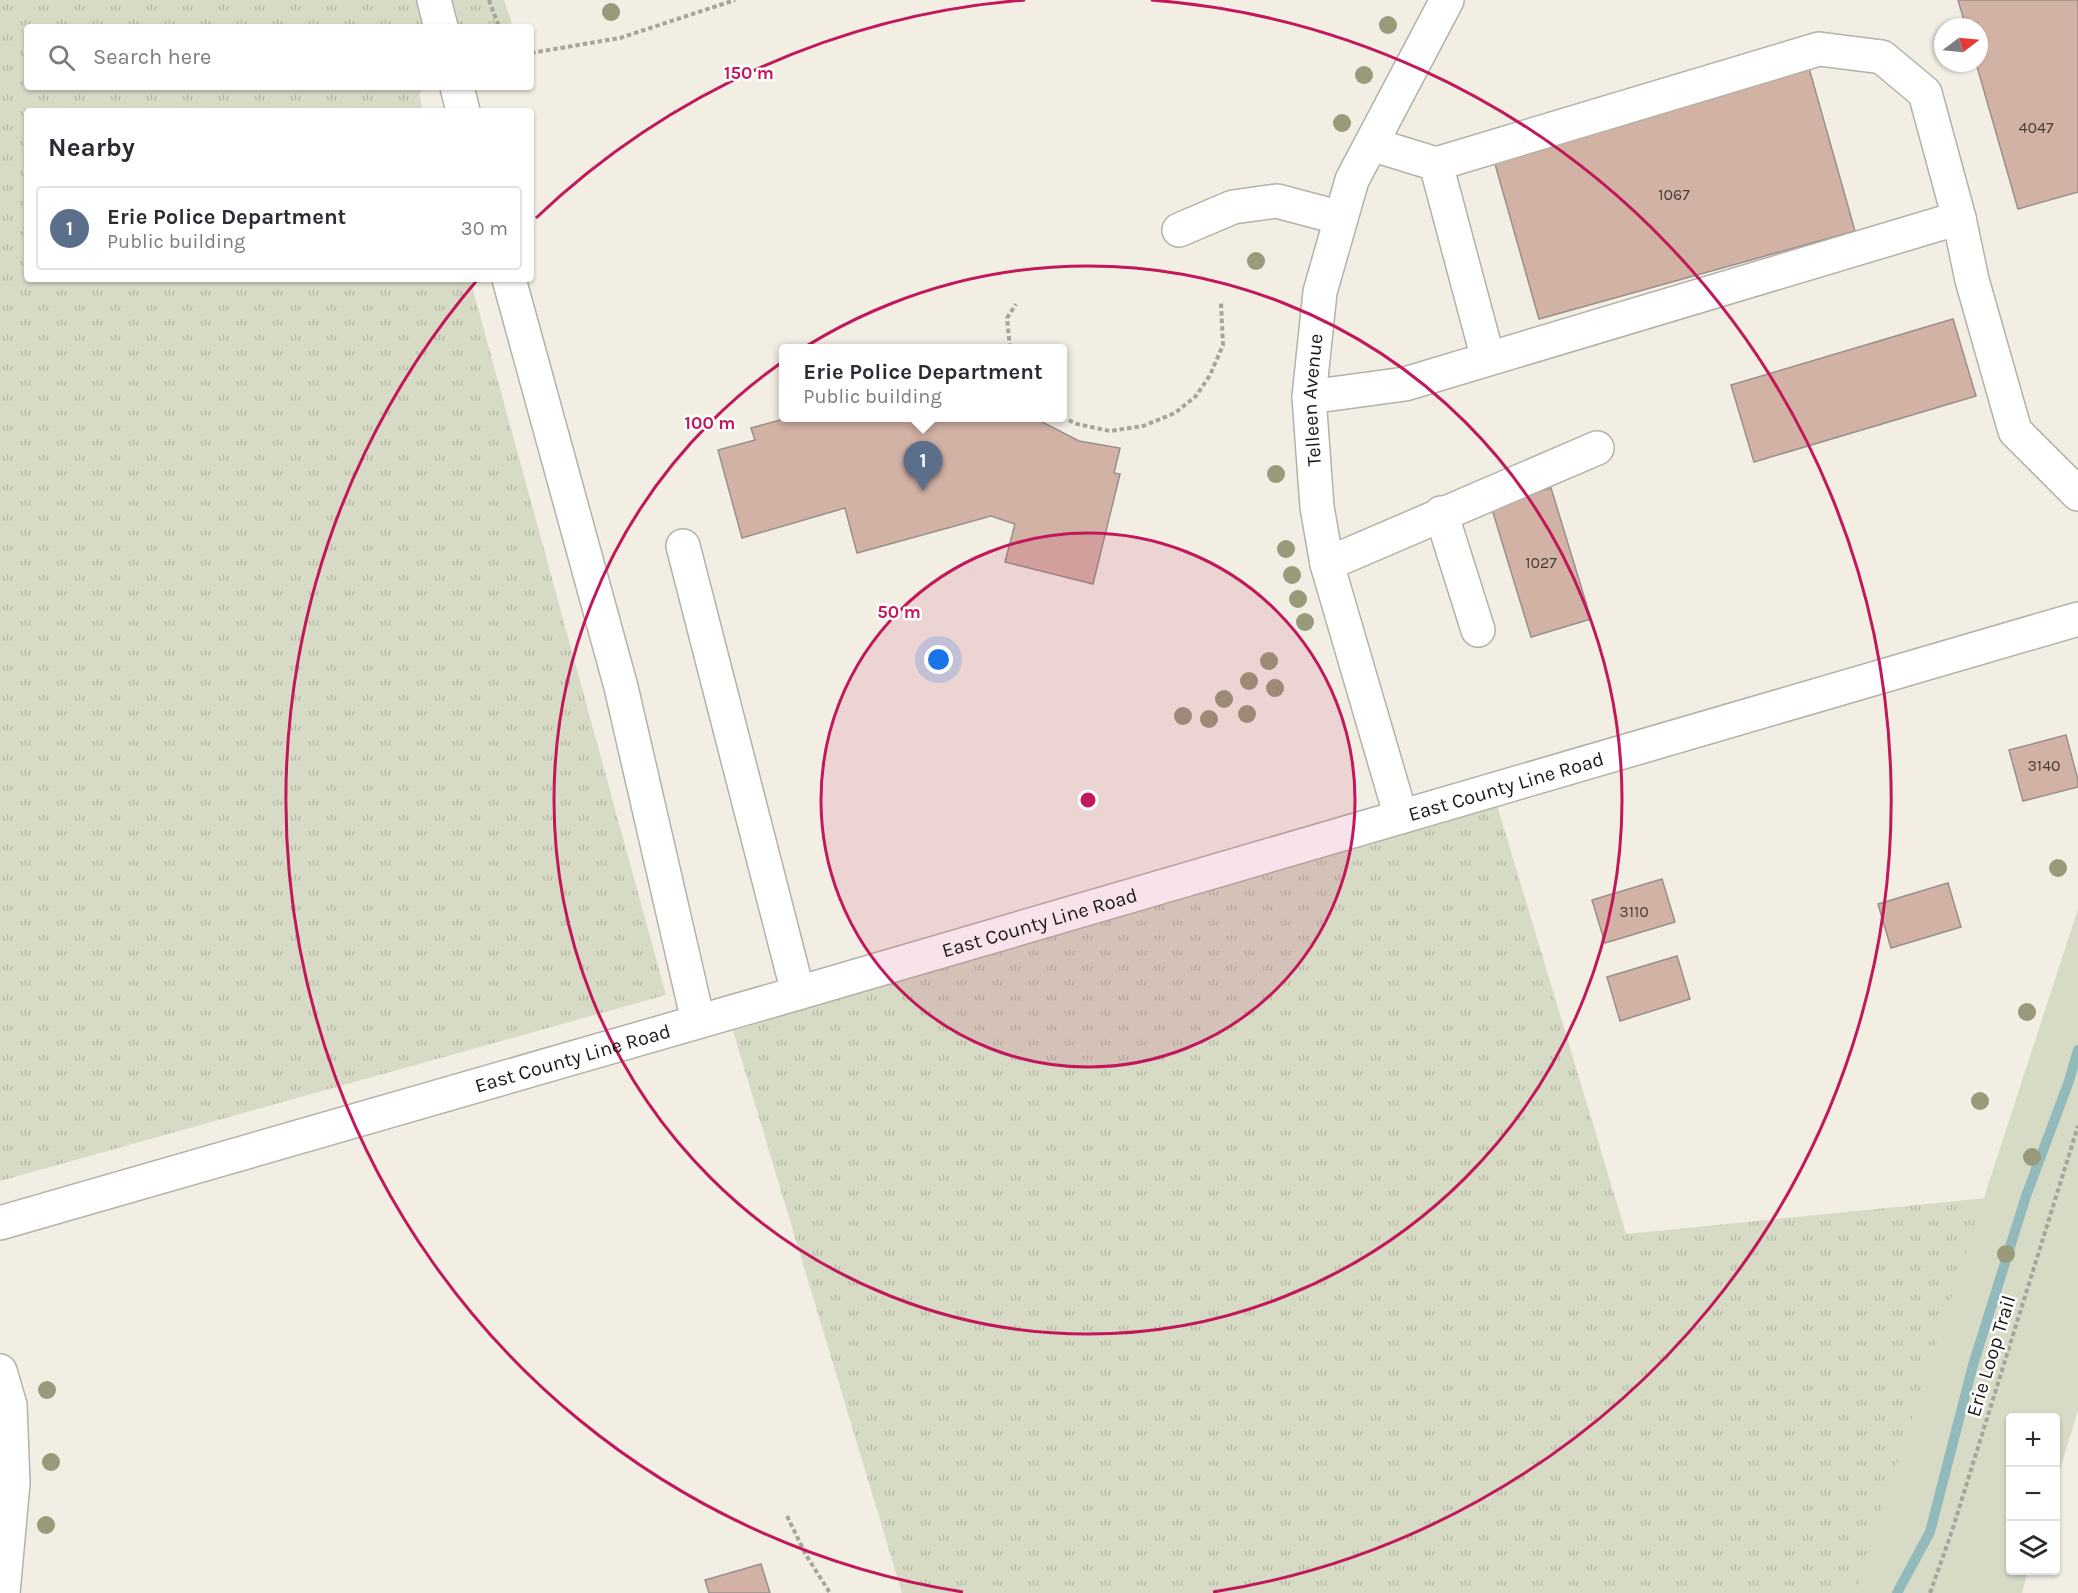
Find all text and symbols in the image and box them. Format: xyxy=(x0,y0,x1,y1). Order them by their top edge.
north arrow xyxy=(1934,18,1988,72)
search box xyxy=(24,24,534,90)
icon: search xyxy=(45,41,78,74)
text: Search here xyxy=(93,44,211,70)
text: 150 m xyxy=(724,62,774,84)
house number: 4047 xyxy=(2019,118,2054,137)
text: Nearby xyxy=(48,132,135,163)
house number: 1067 xyxy=(1658,185,1690,204)
text: Erie Police Department xyxy=(107,204,346,230)
text: 1 xyxy=(66,217,73,240)
text: 30 m xyxy=(461,217,508,240)
text: Public building xyxy=(107,230,245,253)
street label: Telleen Avenue xyxy=(1297,332,1327,467)
popup xyxy=(779,344,1067,422)
text: Erie Police Department xyxy=(803,359,1043,385)
text: Public building xyxy=(803,385,942,408)
text: 100 m xyxy=(685,412,735,434)
pin: 1 xyxy=(904,442,942,491)
house number: 1027 xyxy=(1525,553,1557,572)
text: 50 m xyxy=(877,601,921,623)
your location xyxy=(924,645,953,674)
street label: East County Line Road xyxy=(1405,747,1606,826)
house number: 3140 xyxy=(2027,756,2061,775)
centre of rings xyxy=(1078,790,1098,810)
street label: East County Line Road xyxy=(939,883,1140,962)
house number: 3110 xyxy=(1619,902,1649,921)
street label: East County Line Road xyxy=(472,1019,673,1097)
street label: Erie Loop Trail xyxy=(1962,1293,2020,1419)
map controls xyxy=(2006,1413,2060,1575)
button: + xyxy=(2006,1413,2060,1467)
button: − xyxy=(2006,1467,2060,1521)
button: layers xyxy=(2006,1521,2060,1575)

